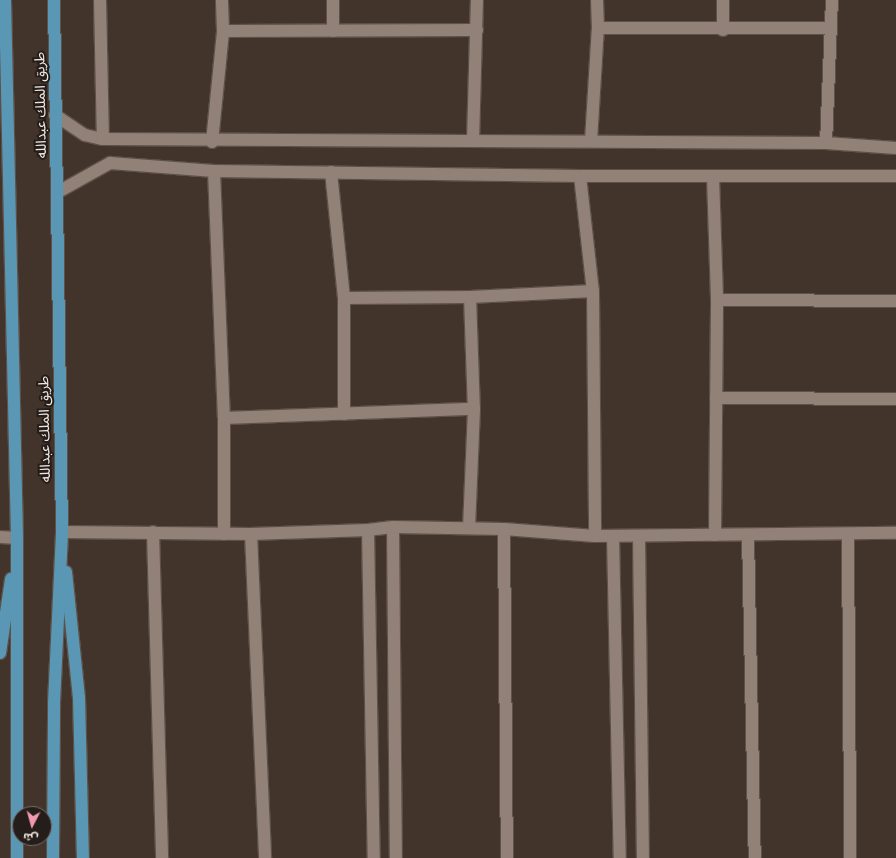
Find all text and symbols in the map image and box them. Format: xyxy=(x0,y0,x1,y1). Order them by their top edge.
street label: طريق الملك عبدالله xyxy=(32,52,50,158)
street label: طريق الملك عبدالله xyxy=(36,376,54,482)
north arrow xyxy=(12,806,52,846)
text: ش xyxy=(22,828,39,847)

